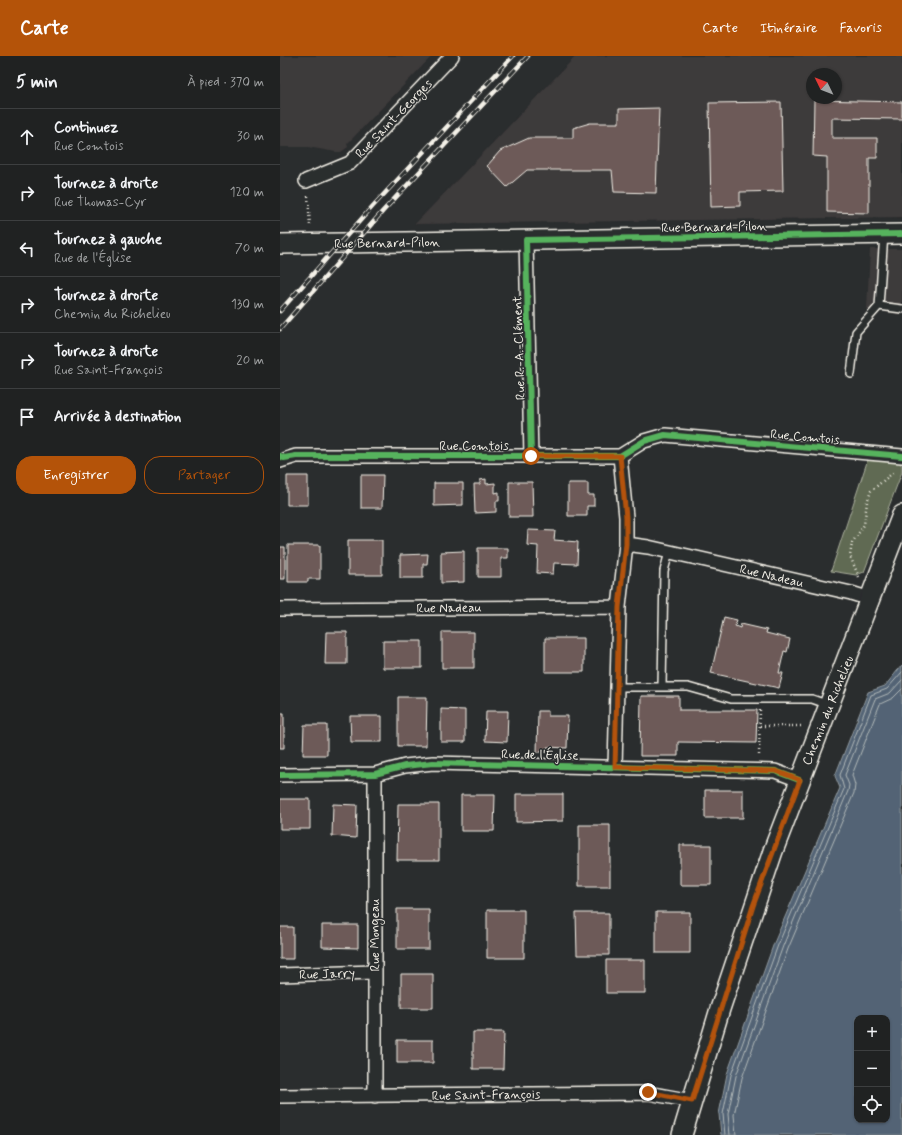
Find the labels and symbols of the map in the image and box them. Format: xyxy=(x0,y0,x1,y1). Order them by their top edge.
north arrow xyxy=(806,68,842,104)
street label: Rue Saint-Georges xyxy=(352,76,437,163)
street label: Rue Bernard-Pilon xyxy=(661,218,767,237)
street label: Rue Bernard-Pilon xyxy=(334,234,440,253)
street label: Rue R.-A.-Clément xyxy=(509,296,530,400)
street label: Rue Comtois xyxy=(769,426,841,449)
street label: Rue Comtois xyxy=(439,438,509,455)
route start xyxy=(522,447,540,465)
street label: Rue Nadeau xyxy=(738,561,805,592)
street label: Rue Nadeau xyxy=(416,599,482,618)
street label: Chemin du Richelieu xyxy=(799,653,858,768)
street label: Rue de l'Église xyxy=(501,745,579,765)
street label: Rue Mongeau xyxy=(367,899,385,971)
street label: Rue Jarry xyxy=(299,965,355,984)
route end xyxy=(639,1083,657,1101)
street label: Rue Saint-François xyxy=(432,1086,541,1105)

